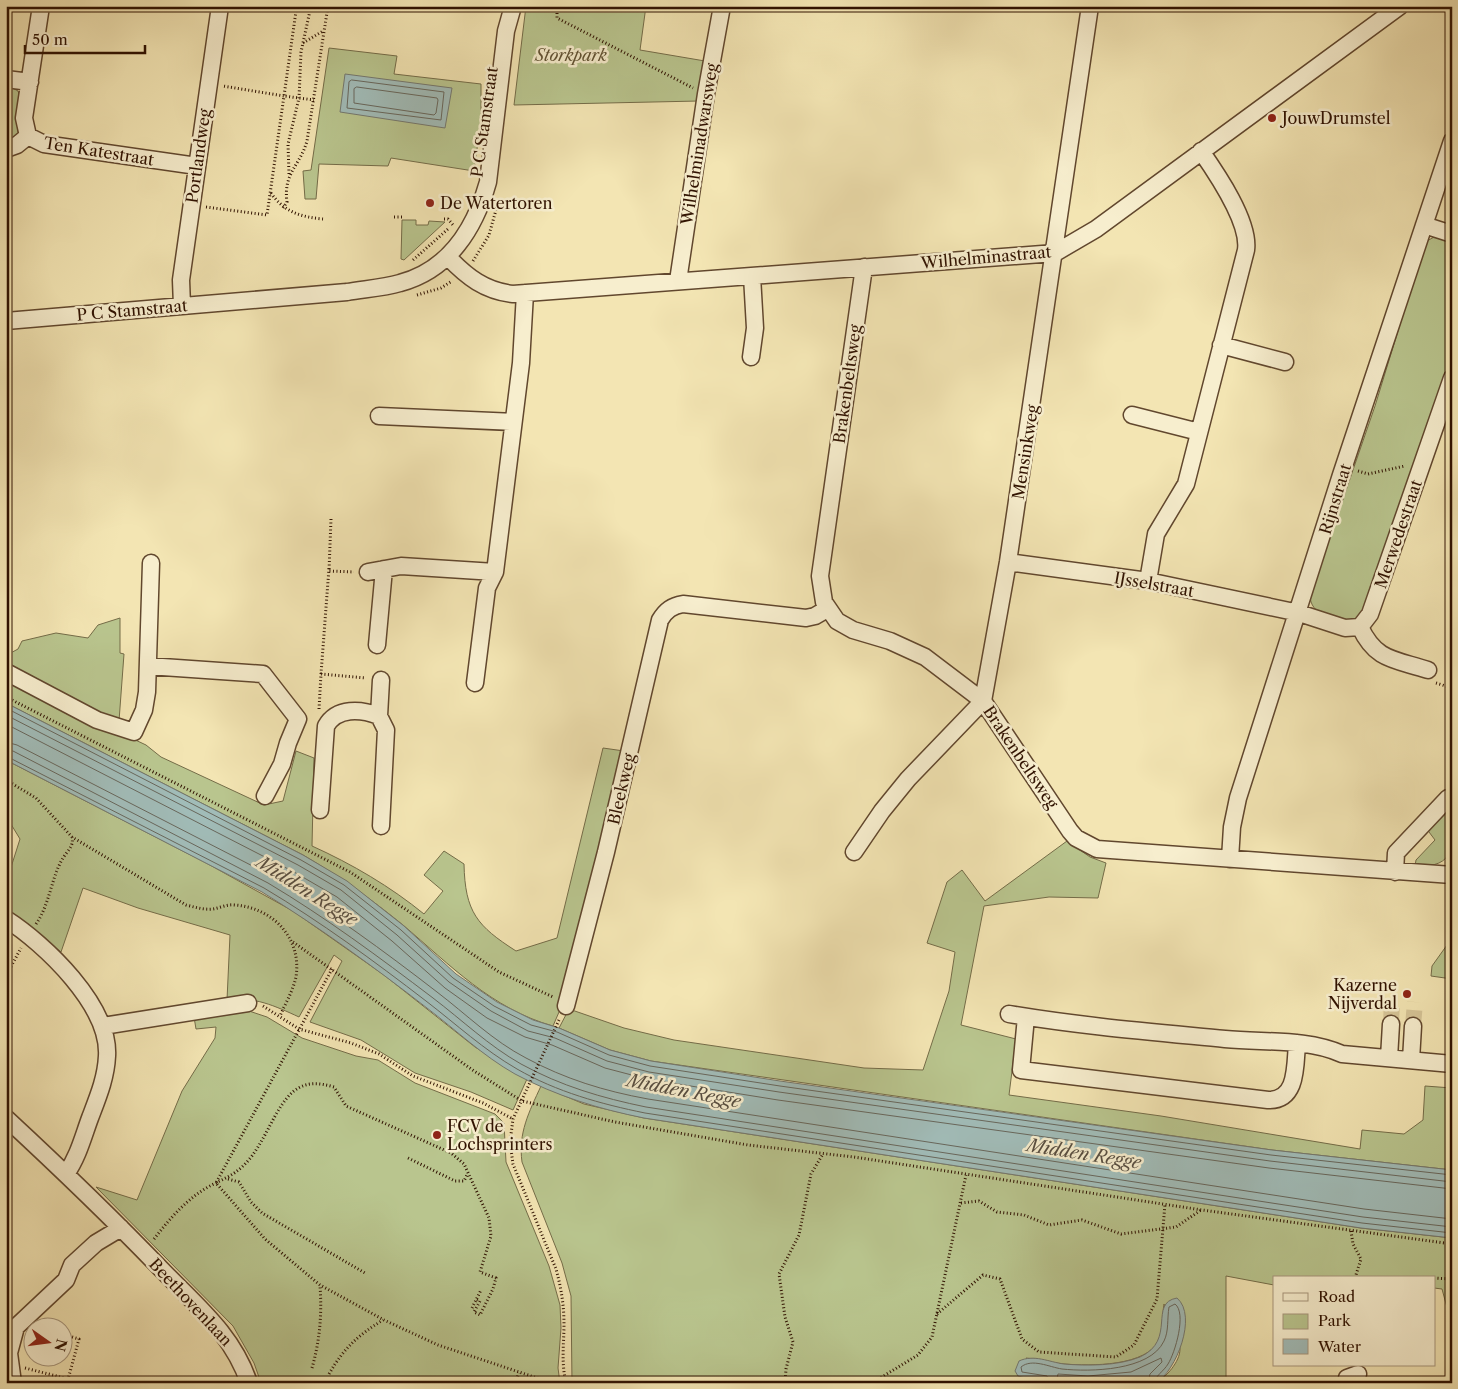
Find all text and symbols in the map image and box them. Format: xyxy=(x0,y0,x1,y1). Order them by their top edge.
scale bar xyxy=(25,22,145,54)
text: 50 m xyxy=(32,30,68,49)
park label: Storkpark xyxy=(534,45,608,65)
street label: Wilhelminadwarsweg xyxy=(676,61,722,227)
street label: P C Stamstraat xyxy=(466,65,502,179)
street label: Portlandweg xyxy=(181,107,215,205)
place label: JouwDrumstel xyxy=(1279,108,1391,128)
marker: JouwDrumstel xyxy=(1266,112,1278,124)
street label: Ten Katestraat xyxy=(43,132,156,170)
place label: De Watertoren xyxy=(440,193,552,213)
marker: De Watertoren xyxy=(424,197,436,209)
street label: Wilhelminastraat xyxy=(919,241,1052,273)
street label: P C Stamstraat xyxy=(76,295,189,325)
street label: Brakenbeltsweg xyxy=(829,323,865,445)
street label: Mensinkweg xyxy=(1008,403,1042,501)
street label: Rijnstraat xyxy=(1315,461,1355,537)
street label: Merwedestraat xyxy=(1370,477,1426,591)
street label: IJsselstraat xyxy=(1112,567,1196,601)
street label: Brakenbeltsweg xyxy=(979,702,1063,813)
street label: Bleekweg xyxy=(603,751,639,827)
water label: Midden Regge xyxy=(251,850,363,932)
place label: Kazerne Nijverdal xyxy=(1328,975,1397,1013)
marker: Kazerne Nijverdal xyxy=(1401,988,1413,1000)
water label: Midden Regge xyxy=(623,1069,744,1113)
place label: FCV de Lochsprinters xyxy=(447,1116,553,1154)
marker: FCV de Lochsprinters xyxy=(431,1129,443,1141)
water label: Midden Regge xyxy=(1023,1134,1144,1174)
street label: Beethovenlaan xyxy=(145,1254,237,1350)
legend xyxy=(1273,1276,1436,1366)
text: Road xyxy=(1318,1287,1355,1306)
text: Park xyxy=(1318,1311,1352,1330)
north arrow xyxy=(22,1316,72,1366)
text: N xyxy=(50,1337,71,1353)
text: Water xyxy=(1317,1337,1362,1356)

